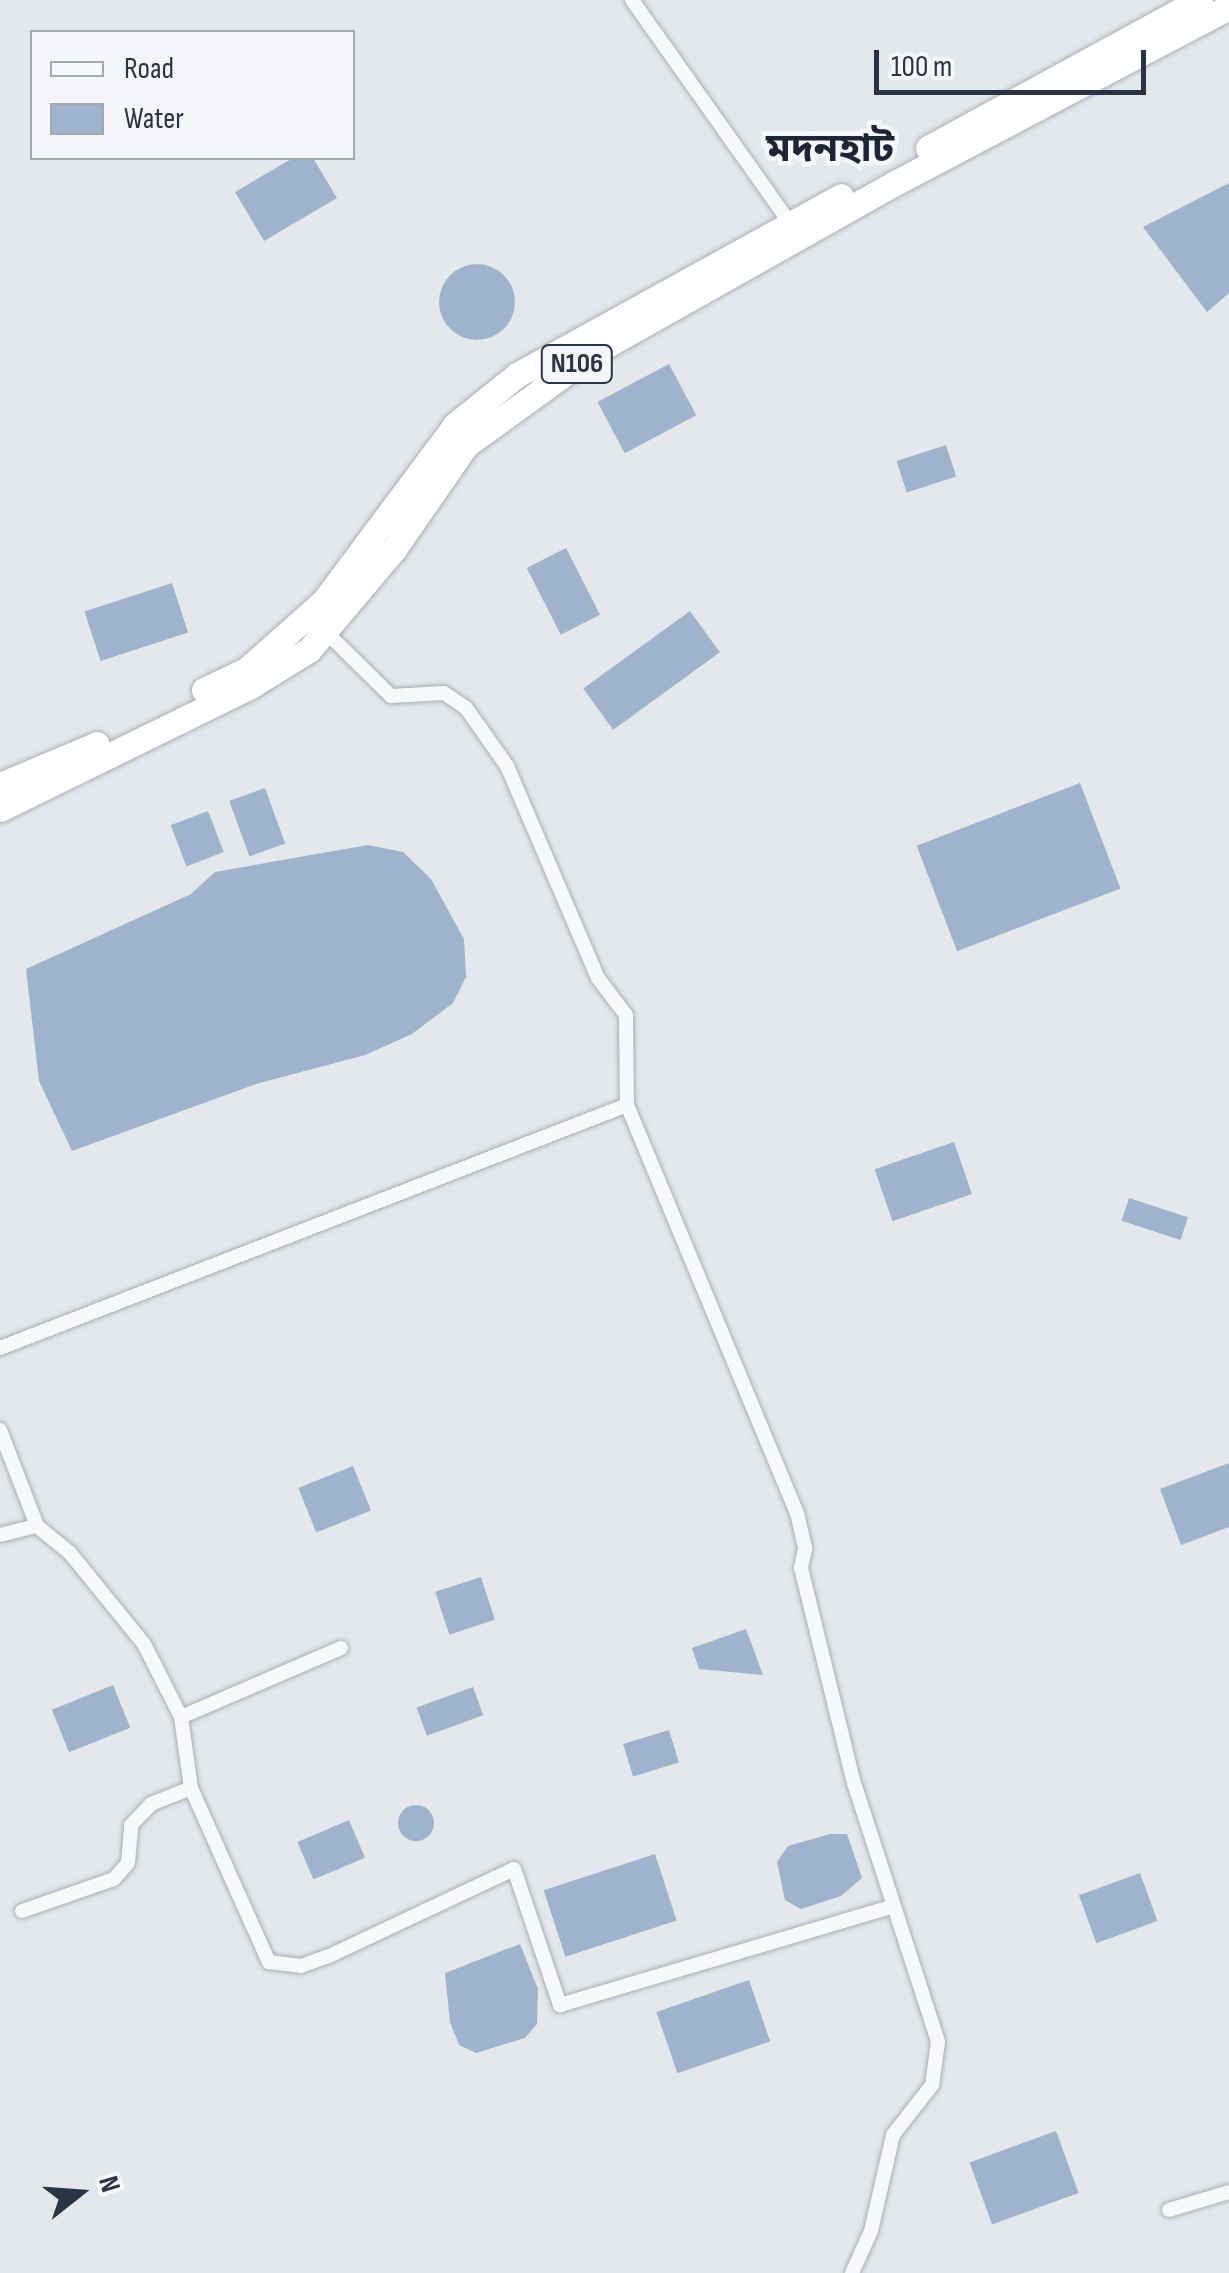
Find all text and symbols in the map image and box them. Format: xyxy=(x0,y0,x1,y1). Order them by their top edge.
legend xyxy=(30,30,355,160)
scale bar xyxy=(879,30,1152,92)
text: 100 m xyxy=(891,49,952,85)
text: Road xyxy=(124,51,174,87)
text: Water xyxy=(124,101,184,137)
district label: মদনহাট xyxy=(766,125,894,173)
road number: N106 xyxy=(540,341,614,387)
north arrow xyxy=(30,2143,130,2243)
text: N xyxy=(91,2172,127,2196)

